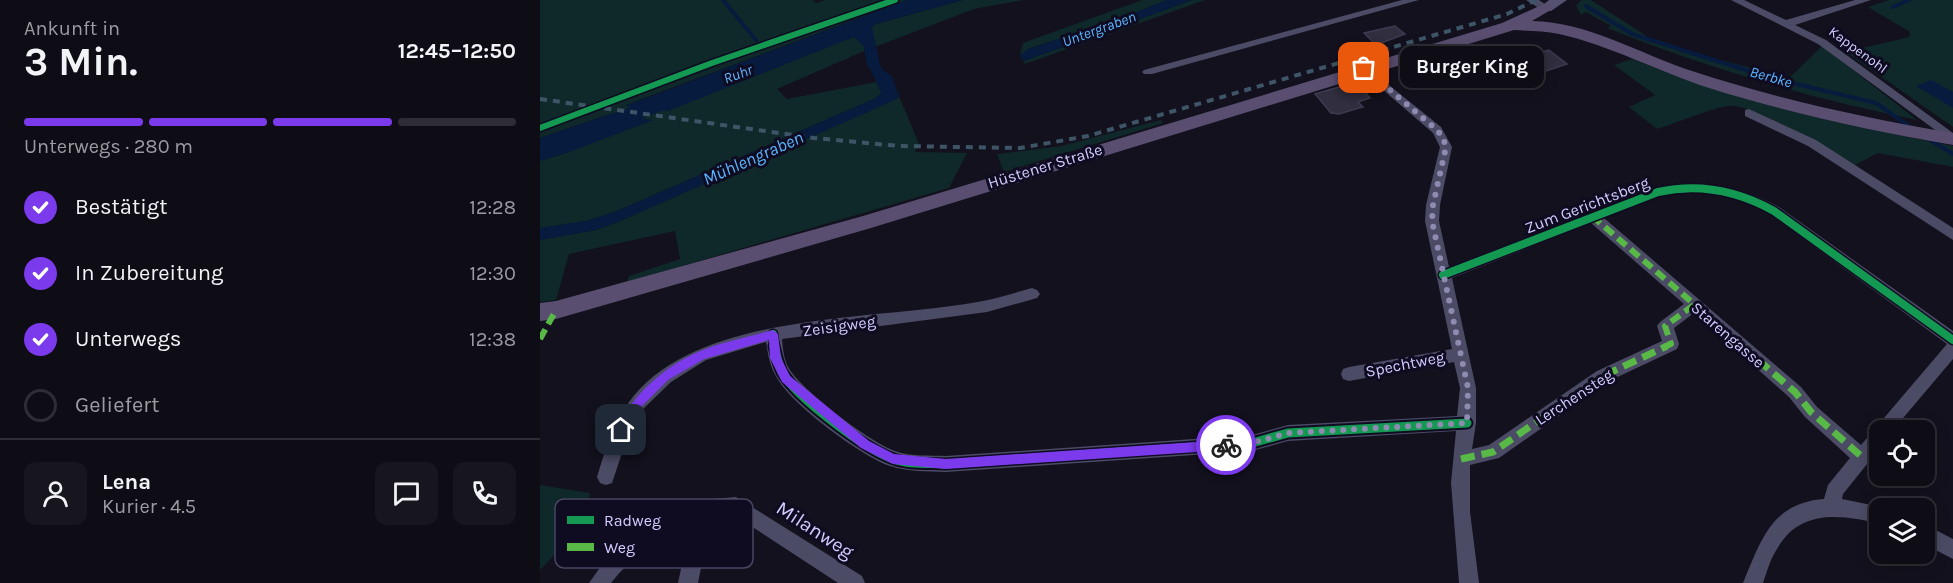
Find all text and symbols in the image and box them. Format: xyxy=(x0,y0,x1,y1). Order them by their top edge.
water label: Untergraben xyxy=(1060,7,1138,51)
text: Ankunft in xyxy=(24,17,120,40)
street label: Kappenohl xyxy=(1825,23,1891,77)
text: 12:45–12:50 xyxy=(398,38,516,64)
text: 3 Min. xyxy=(24,39,138,85)
pin xyxy=(1338,42,1389,93)
callout: Burger King xyxy=(1400,47,1544,89)
icon: bag xyxy=(1347,51,1380,84)
text: Burger King xyxy=(1416,55,1528,78)
water label: Ruhr xyxy=(721,60,756,88)
water label: Berbke xyxy=(1748,62,1794,92)
water label: Mühlengraben xyxy=(699,126,807,190)
text: Unterwegs · 280 m xyxy=(24,135,193,158)
street label: Hüstener Straße xyxy=(985,140,1105,192)
street label: Zum Gerichtsberg xyxy=(1522,173,1652,237)
icon: check xyxy=(24,191,57,224)
text: Bestätigt xyxy=(75,194,167,220)
text: 12:28 xyxy=(469,196,516,219)
icon: check xyxy=(24,257,57,290)
text: In Zubereitung xyxy=(75,260,223,286)
text: 12:30 xyxy=(470,262,516,285)
street label: Starengasse xyxy=(1687,298,1769,372)
street label: Zeisigweg xyxy=(801,311,877,341)
icon: check xyxy=(24,323,57,356)
text: Unterwegs xyxy=(75,326,181,352)
text: 12:38 xyxy=(469,328,516,351)
street label: Spechtweg xyxy=(1364,347,1446,381)
street label: Lerchensteg xyxy=(1532,365,1616,429)
text: Geliefert xyxy=(75,392,160,418)
pin xyxy=(595,404,646,455)
icon: home xyxy=(604,413,637,446)
courier xyxy=(1196,415,1256,475)
map controls xyxy=(1869,420,1935,564)
button: locate xyxy=(1869,420,1935,486)
icon: bike xyxy=(1210,429,1243,462)
button: person xyxy=(24,462,87,525)
button: chat xyxy=(375,462,438,525)
button: phone xyxy=(453,462,516,525)
text: Lena xyxy=(102,469,151,495)
text: Kurier · 4.5 xyxy=(102,495,196,518)
street label: Milanweg xyxy=(772,496,858,564)
button: layers xyxy=(1869,498,1935,564)
legend xyxy=(555,499,753,568)
text: Radweg xyxy=(604,511,661,530)
text: Weg xyxy=(604,538,635,557)

